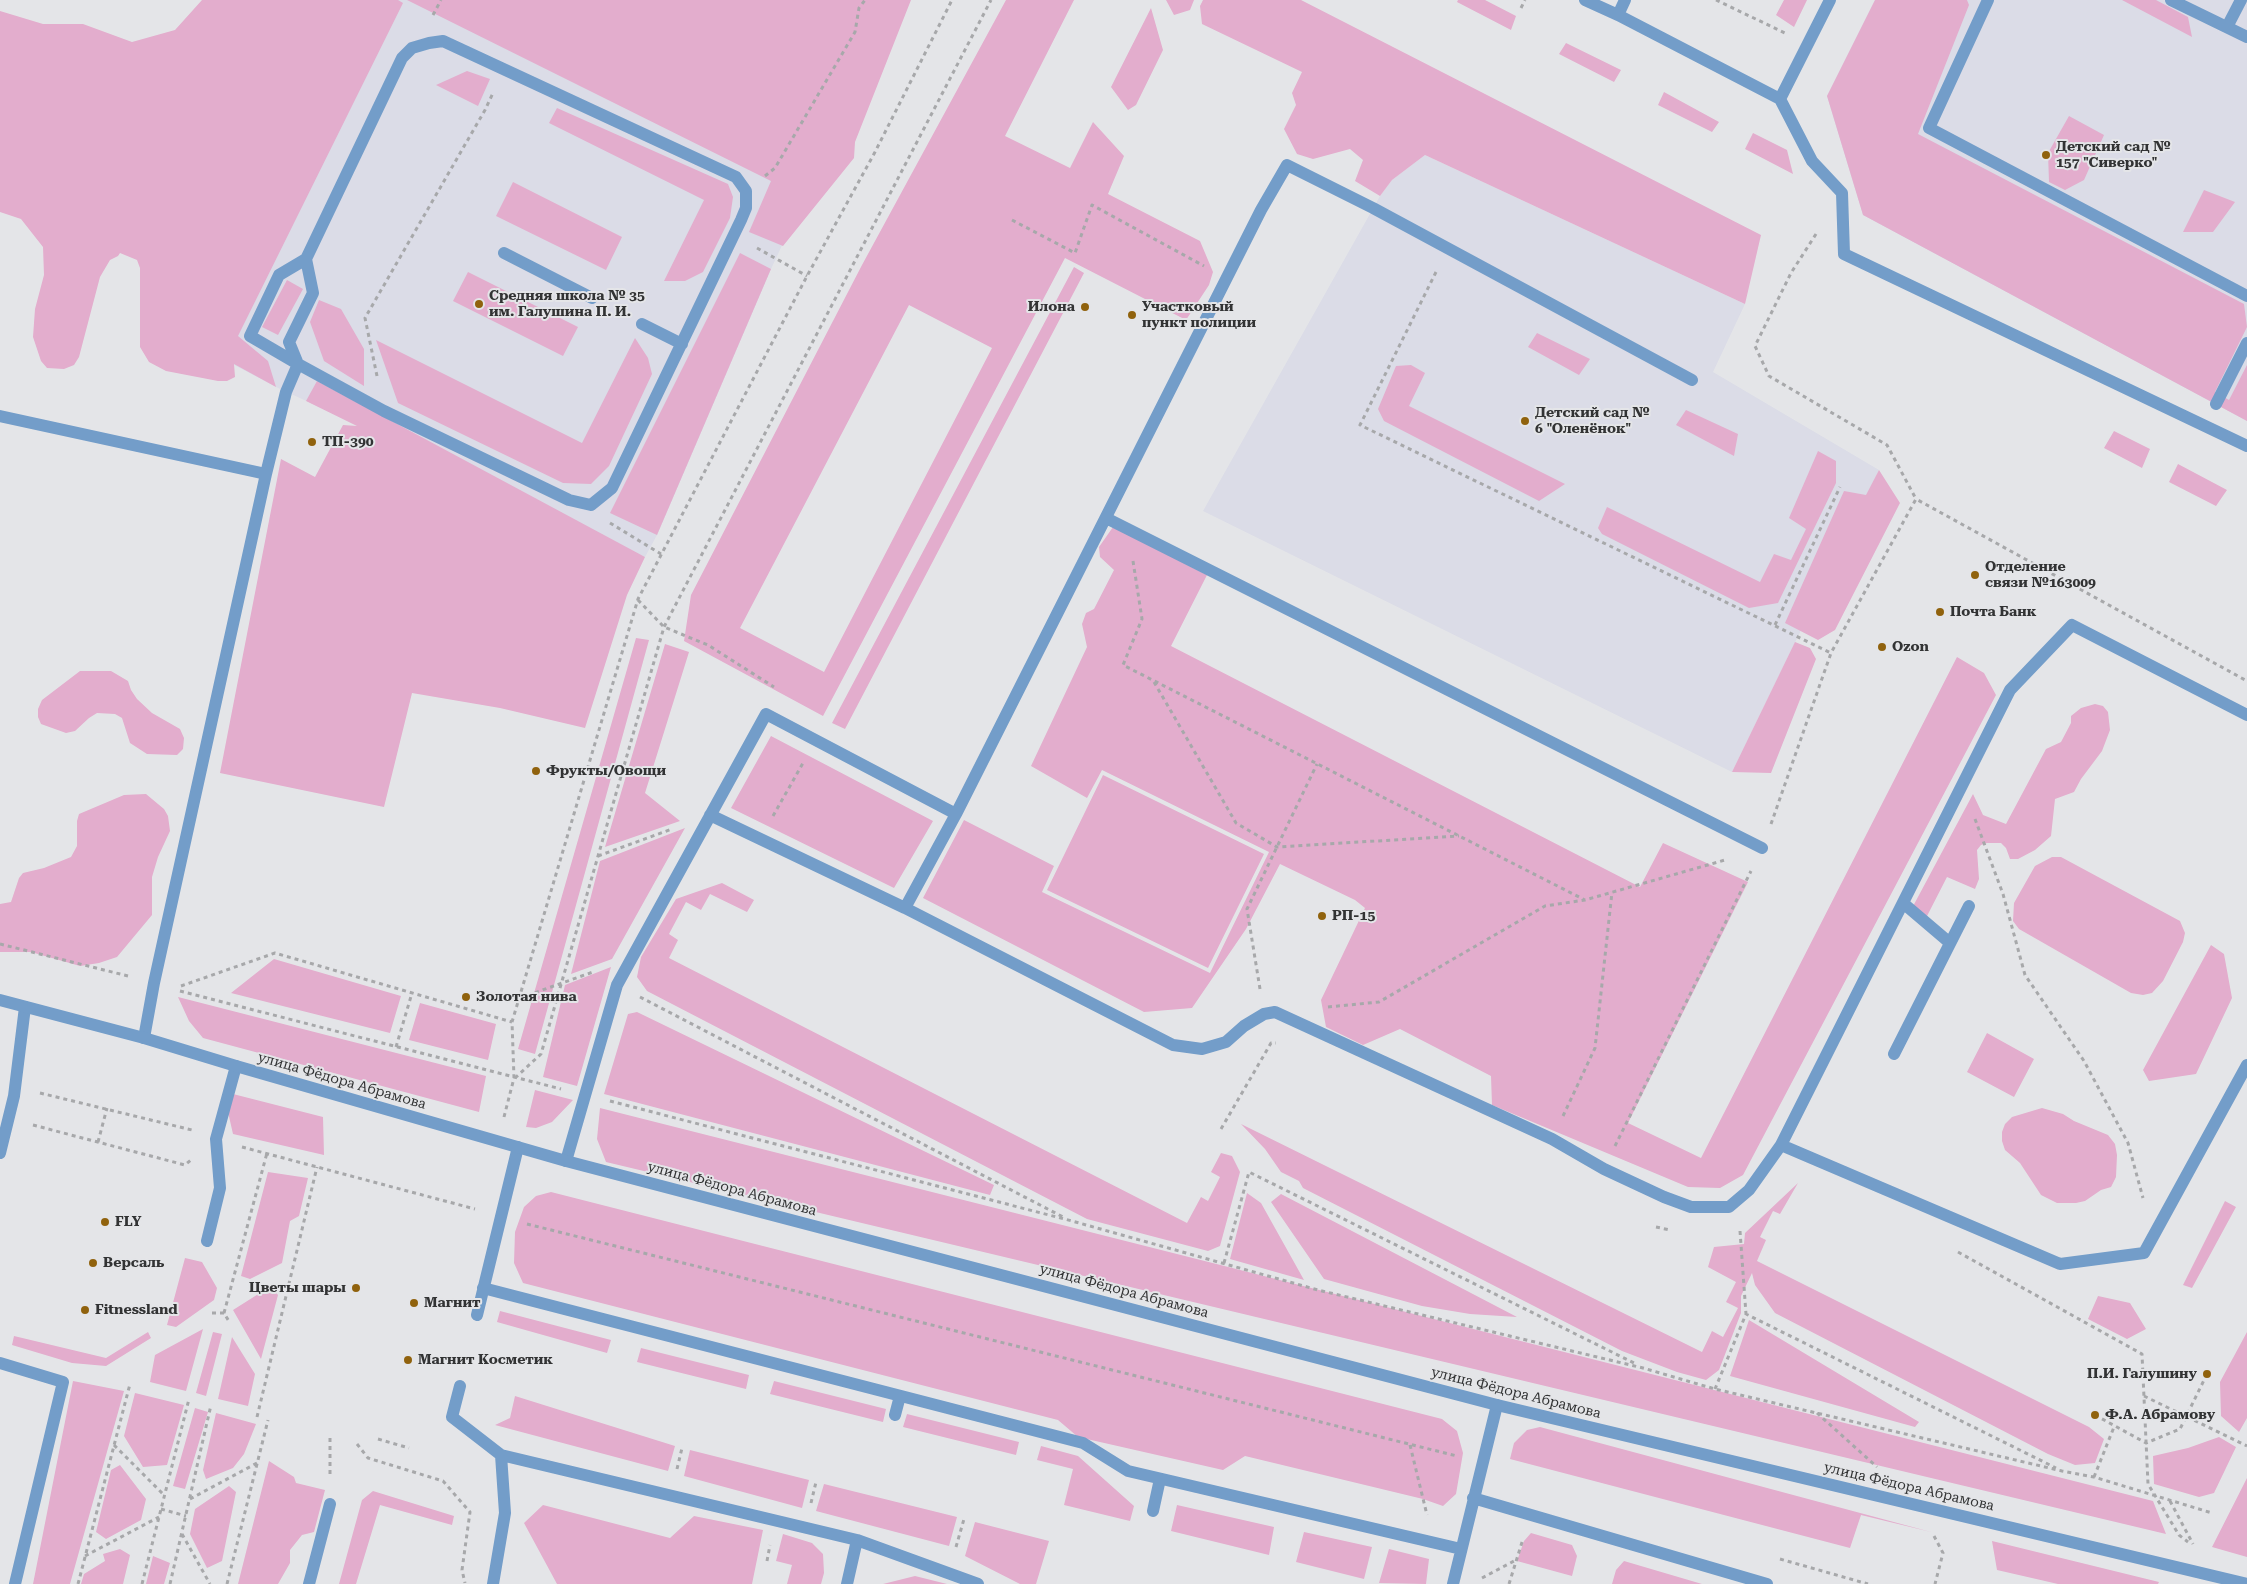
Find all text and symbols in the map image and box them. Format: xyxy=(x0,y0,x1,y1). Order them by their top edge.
place label: Детский сад № 157 "Сиверко" xyxy=(2056,139,2170,172)
marker: Детский сад № 157 "Сиверко" xyxy=(2040,149,2052,161)
place label: Средняя школа № 35 им. Галушина П. И. xyxy=(489,288,645,321)
marker: Средняя школа № 35 им. Галушина П. И. xyxy=(473,298,485,310)
place label: Илона xyxy=(1028,299,1075,315)
place label: Участковый пункт полиции xyxy=(1142,299,1256,332)
marker: Илона xyxy=(1079,301,1091,313)
marker: Участковый пункт полиции xyxy=(1126,309,1138,321)
place label: Детский сад № 6 "Оленёнок" xyxy=(1535,405,1649,438)
marker: Детский сад № 6 "Оленёнок" xyxy=(1519,415,1531,427)
place label: ТП-390 xyxy=(322,434,374,450)
marker: ТП-390 xyxy=(306,436,318,448)
place label: Отделение связи №163009 xyxy=(1985,559,2096,592)
marker: Отделение связи №163009 xyxy=(1969,569,1981,581)
place label: Почта Банк xyxy=(1950,604,2036,620)
marker: Почта Банк xyxy=(1934,606,1946,618)
place label: Ozon xyxy=(1892,639,1929,655)
marker: Ozon xyxy=(1876,641,1888,653)
place label: Фрукты/Овощи xyxy=(546,763,666,779)
marker: Фрукты/Овощи xyxy=(530,765,542,777)
place label: РП-15 xyxy=(1332,908,1375,924)
marker: РП-15 xyxy=(1316,910,1328,922)
place label: Золотая нива xyxy=(476,989,577,1005)
marker: Золотая нива xyxy=(460,991,472,1003)
street label: улица Фёдора Абрамова xyxy=(256,1049,428,1113)
street label: улица Фёдора Абрамова xyxy=(646,1158,818,1220)
place label: FLY xyxy=(115,1214,141,1230)
marker: FLY xyxy=(99,1216,111,1228)
place label: Версаль xyxy=(103,1255,164,1271)
marker: Версаль xyxy=(87,1257,99,1269)
street label: улица Фёдора Абрамова xyxy=(1038,1260,1210,1322)
place label: Цветы шары xyxy=(249,1280,346,1296)
marker: Цветы шары xyxy=(350,1282,362,1294)
place label: Магнит xyxy=(424,1295,480,1311)
marker: Магнит xyxy=(408,1297,420,1309)
place label: Fitnessland xyxy=(95,1302,178,1318)
marker: Fitnessland xyxy=(79,1304,91,1316)
place label: Магнит Косметик xyxy=(418,1352,553,1368)
marker: Магнит Косметик xyxy=(402,1354,414,1366)
street label: улица Фёдора Абрамова xyxy=(1429,1364,1603,1422)
place label: П.И. Галушину xyxy=(2087,1366,2197,1382)
marker: П.И. Галушину xyxy=(2201,1368,2213,1380)
place label: Ф.А. Абрамову xyxy=(2105,1407,2215,1423)
marker: Ф.А. Абрамову xyxy=(2089,1409,2101,1421)
street label: улица Фёдора Абрамова xyxy=(1822,1459,1996,1515)

